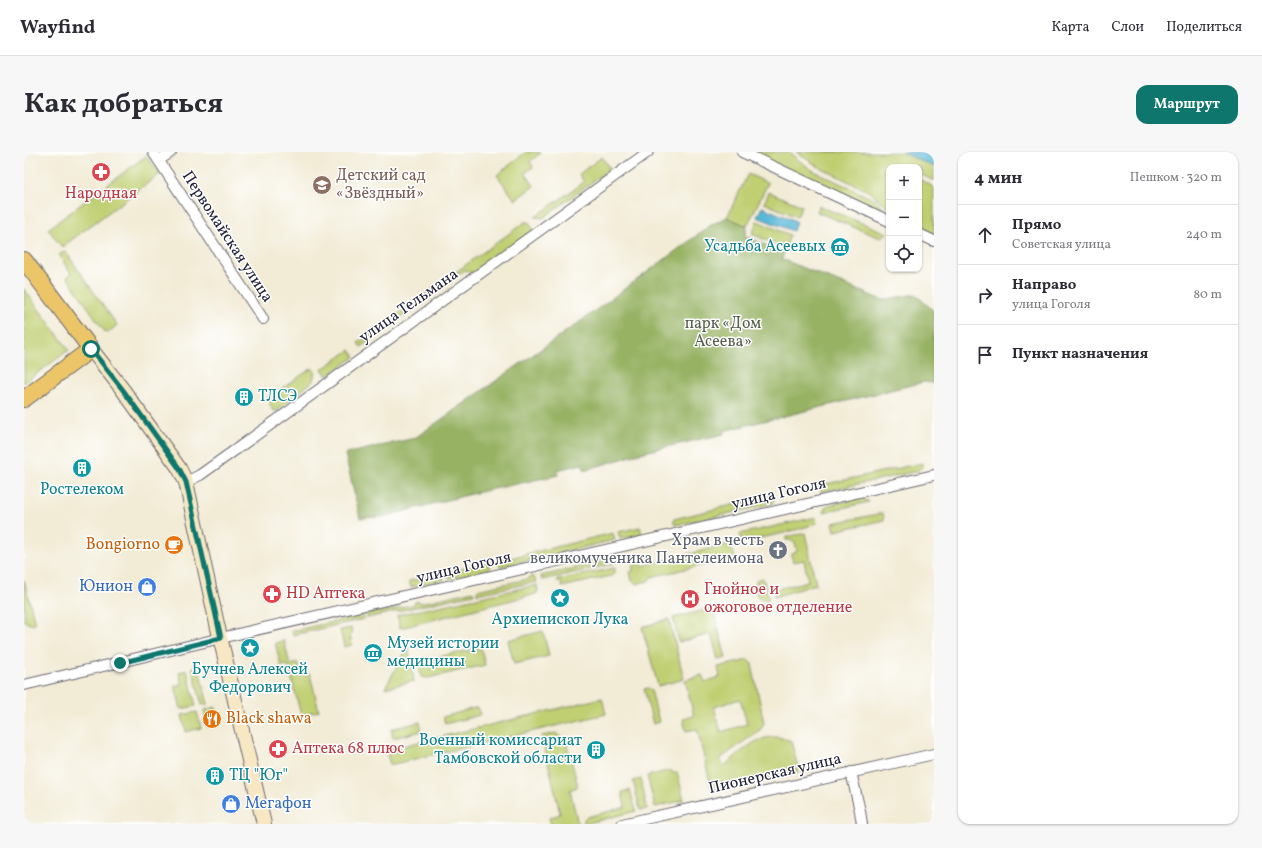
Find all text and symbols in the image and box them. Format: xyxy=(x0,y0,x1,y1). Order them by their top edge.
text: Wayfind xyxy=(20,15,95,41)
text: Карта xyxy=(1051,18,1089,37)
text: Слои xyxy=(1111,18,1144,37)
text: Поделиться xyxy=(1166,18,1242,37)
text: Как добраться xyxy=(24,85,223,124)
button: Маршрут xyxy=(1136,85,1238,124)
pharmacy icon: Народная xyxy=(90,161,112,183)
map controls xyxy=(886,164,922,272)
button: + xyxy=(886,164,922,200)
place label: Детский сад «Звёздный» xyxy=(336,165,426,205)
street label: Первомайская улица xyxy=(176,167,278,307)
text: 4 мин xyxy=(974,167,1022,190)
text: Пешком · 320 m xyxy=(1130,169,1222,187)
school or university icon: Детский сад «Звёздный» xyxy=(311,174,333,196)
place label: Народная xyxy=(65,183,137,205)
button: − xyxy=(886,200,922,236)
text: Прямо xyxy=(1012,215,1061,236)
icon: ahead xyxy=(974,224,996,246)
text: 240 m xyxy=(1186,226,1222,244)
place label: Усадьба Асеевых xyxy=(704,236,826,258)
museum icon: Усадьба Асеевых xyxy=(829,236,851,258)
button: locate xyxy=(886,236,922,272)
text: Советская улица xyxy=(1012,236,1111,254)
street label: улица Тельмана xyxy=(355,264,463,348)
text: Направо xyxy=(1012,275,1076,296)
icon: right xyxy=(974,284,996,306)
text: 80 m xyxy=(1193,286,1222,304)
text: улица Гоголя xyxy=(1012,296,1090,314)
park label: парк «Дом Асеева» xyxy=(685,313,761,353)
route start xyxy=(82,340,100,358)
icon: arrive xyxy=(974,344,996,366)
text: Пункт назначения xyxy=(1012,344,1148,365)
building icon: ТЛСЭ xyxy=(233,386,255,408)
place label: ТЛСЭ xyxy=(258,386,297,408)
building icon: Ростелеком xyxy=(71,457,93,479)
street label: улица Гоголя xyxy=(729,472,829,516)
place label: Ростелеком xyxy=(40,479,124,501)
place label: Храм в честь великомученика Пантелеимона xyxy=(530,530,764,570)
place label: Bongiorno xyxy=(86,534,160,556)
cafe icon: Bongiorno xyxy=(163,534,185,556)
church icon: Храм в честь великомученика Пантелеимона xyxy=(767,539,789,561)
street label: улица Гоголя xyxy=(414,546,514,590)
place label: Юнион xyxy=(79,576,133,598)
shop icon: Юнион xyxy=(136,576,158,598)
place label: Гнойное и ожоговое отделение xyxy=(704,579,852,619)
pharmacy icon: HD Аптека xyxy=(261,583,283,605)
place label: HD Аптека xyxy=(286,583,366,605)
place icon: Архиепископ Лука xyxy=(549,587,571,609)
hospital icon: Гнойное и ожоговое отделение xyxy=(679,588,701,610)
place label: Архиепископ Лука xyxy=(492,609,628,631)
place label: Музей истории медицины xyxy=(387,633,500,673)
place icon: Бучнев Алексей Федорович xyxy=(239,637,261,659)
museum icon: Музей истории медицины xyxy=(362,642,384,664)
route end xyxy=(111,654,129,672)
place label: Бучнев Алексей Федорович xyxy=(192,659,308,699)
restaurant icon: Black shawa xyxy=(201,708,223,730)
place label: Black shawa xyxy=(226,708,312,730)
place label: Военный комиссариат Тамбовской области xyxy=(419,730,582,770)
pharmacy icon: Аптека 68 плюс xyxy=(267,738,289,760)
place label: Аптека 68 плюс xyxy=(292,738,405,760)
building icon: Военный комиссариат Тамбовской области xyxy=(585,739,607,761)
street label: Пионерская улица xyxy=(706,748,844,800)
building icon: ТЦ "Юг" xyxy=(204,765,226,787)
place label: ТЦ "Юг" xyxy=(229,765,288,787)
shop icon: Мегафон xyxy=(220,793,242,815)
place label: Мегафон xyxy=(245,793,312,815)

